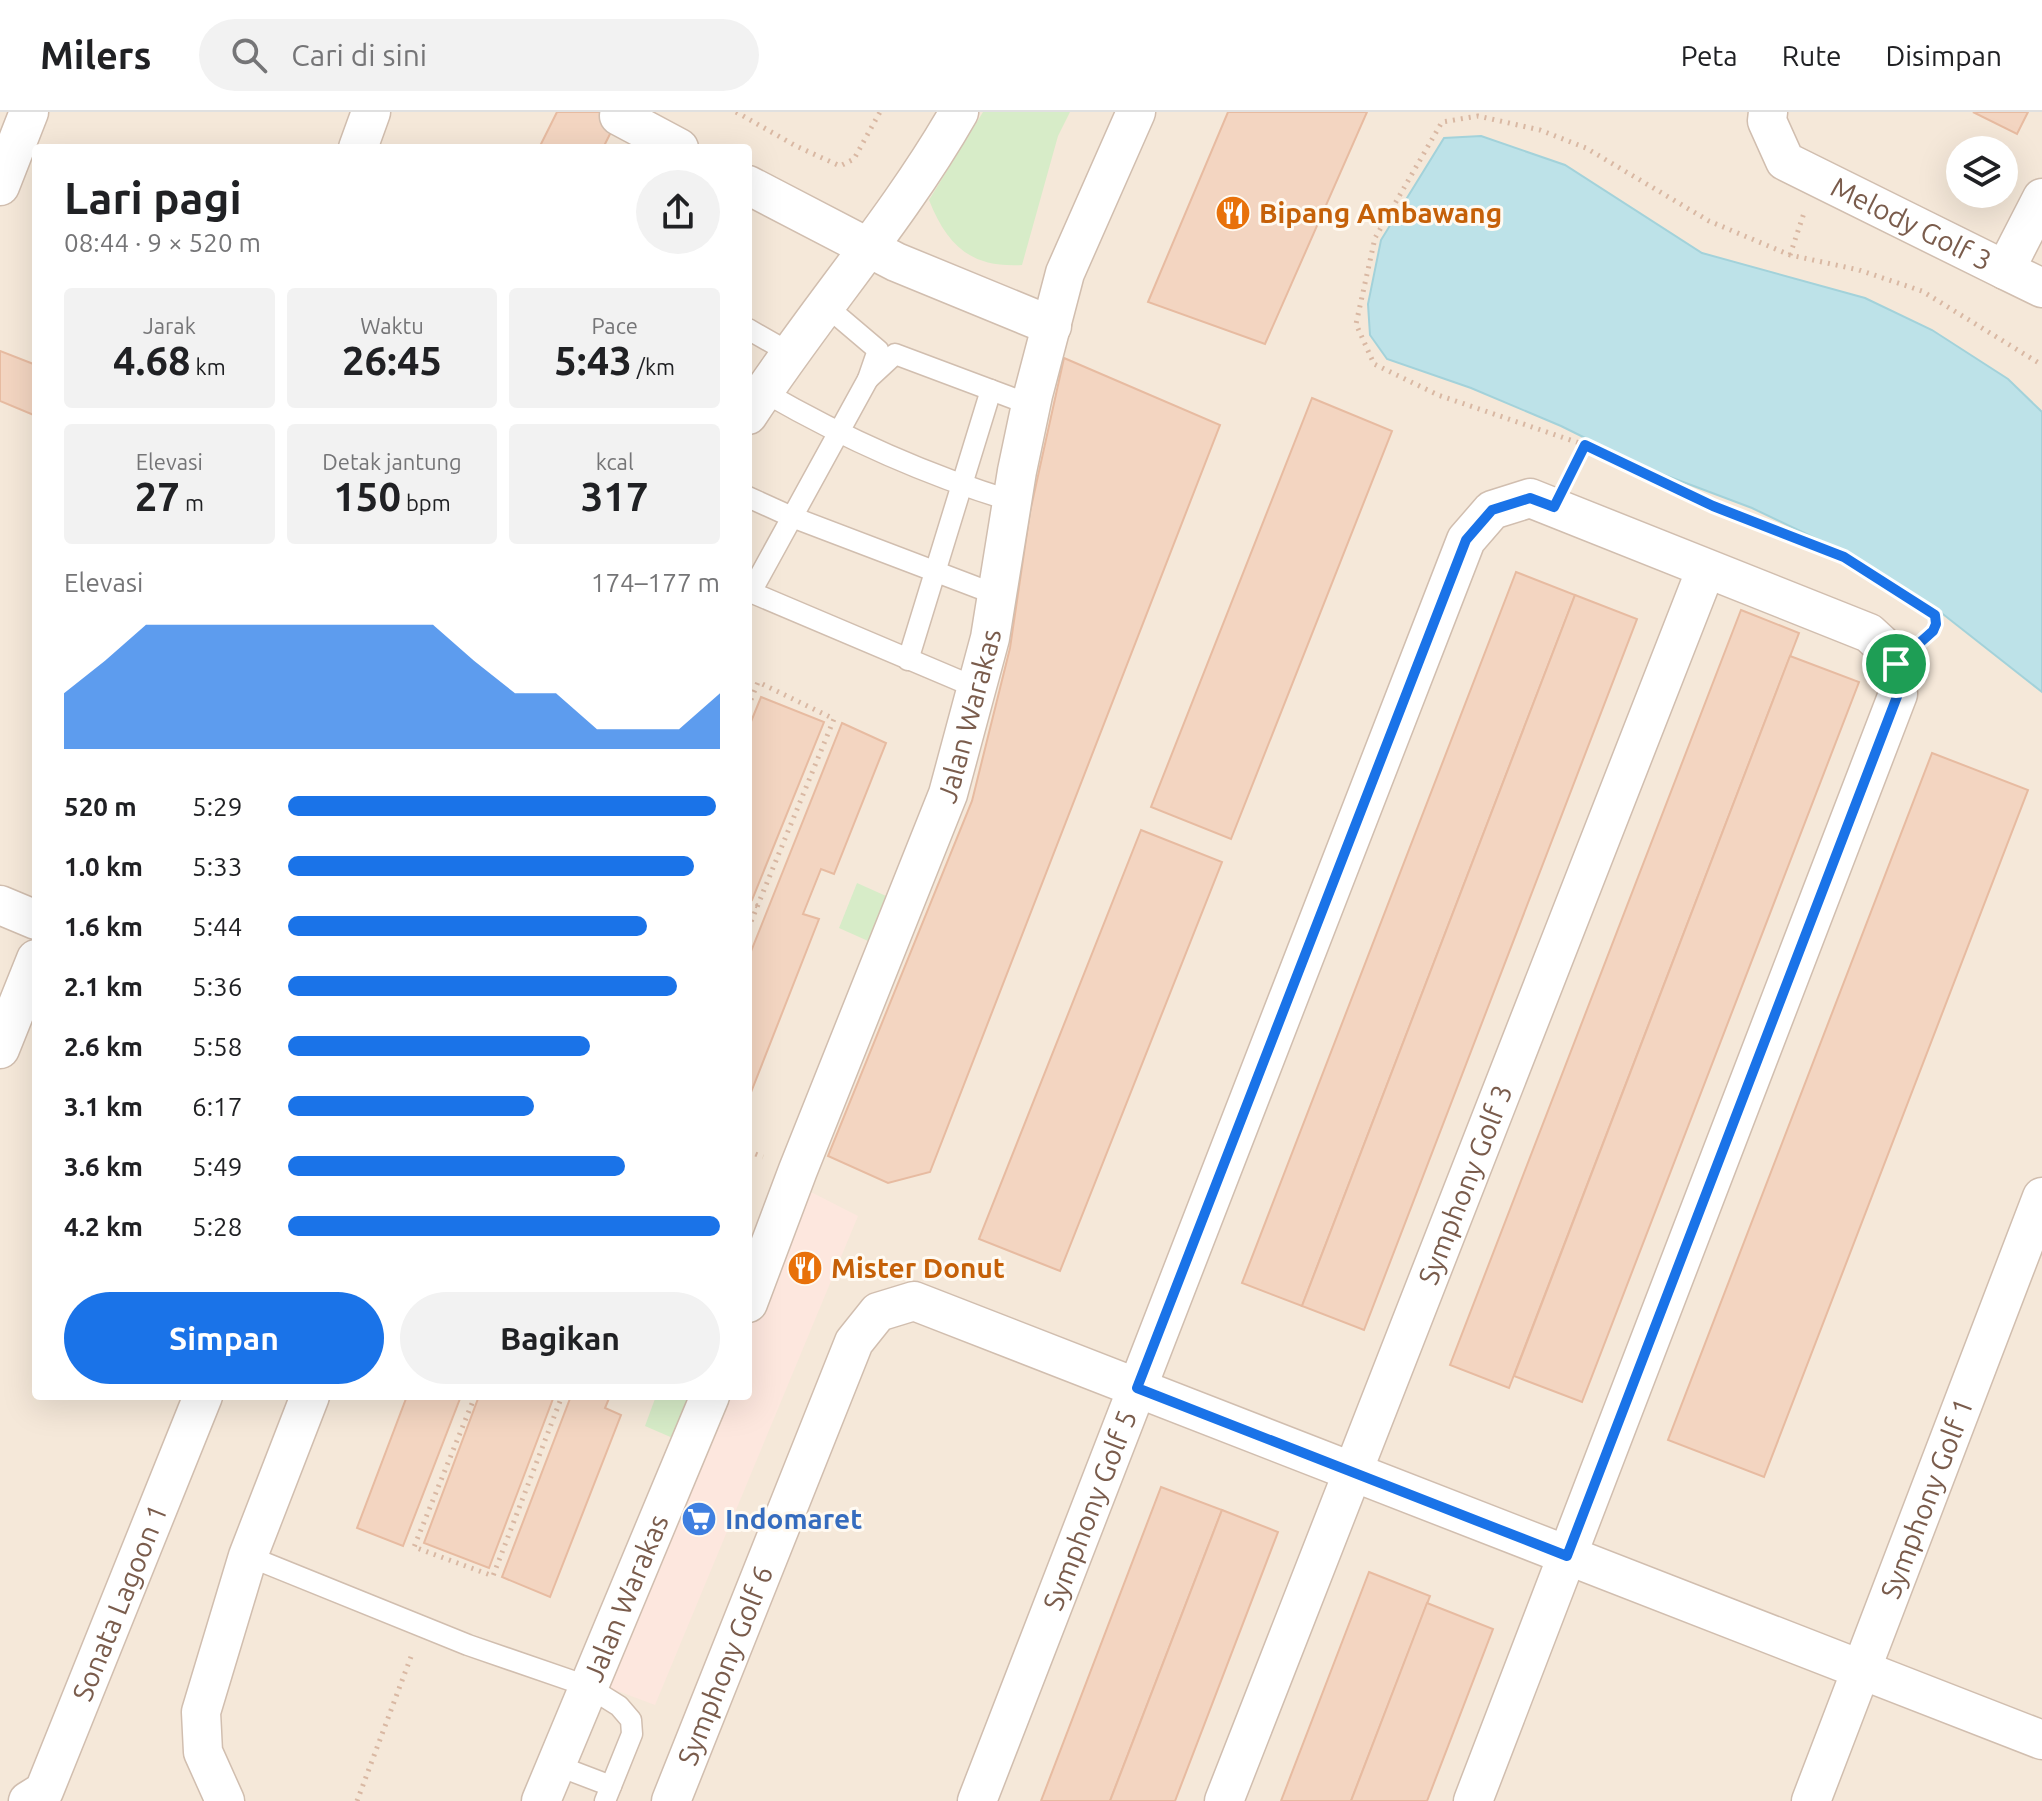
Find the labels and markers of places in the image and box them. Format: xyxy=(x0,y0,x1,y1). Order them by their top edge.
restaurant icon: Bipang Ambawang xyxy=(1214,194,1252,232)
place label: Bipang Ambawang xyxy=(1259,197,1502,228)
pin xyxy=(1862,630,1930,698)
restaurant icon: Mister Donut xyxy=(786,1249,824,1287)
place label: Mister Donut xyxy=(831,1252,1005,1283)
supermarket icon: Indomaret xyxy=(680,1500,718,1538)
place label: Indomaret xyxy=(725,1503,862,1534)

